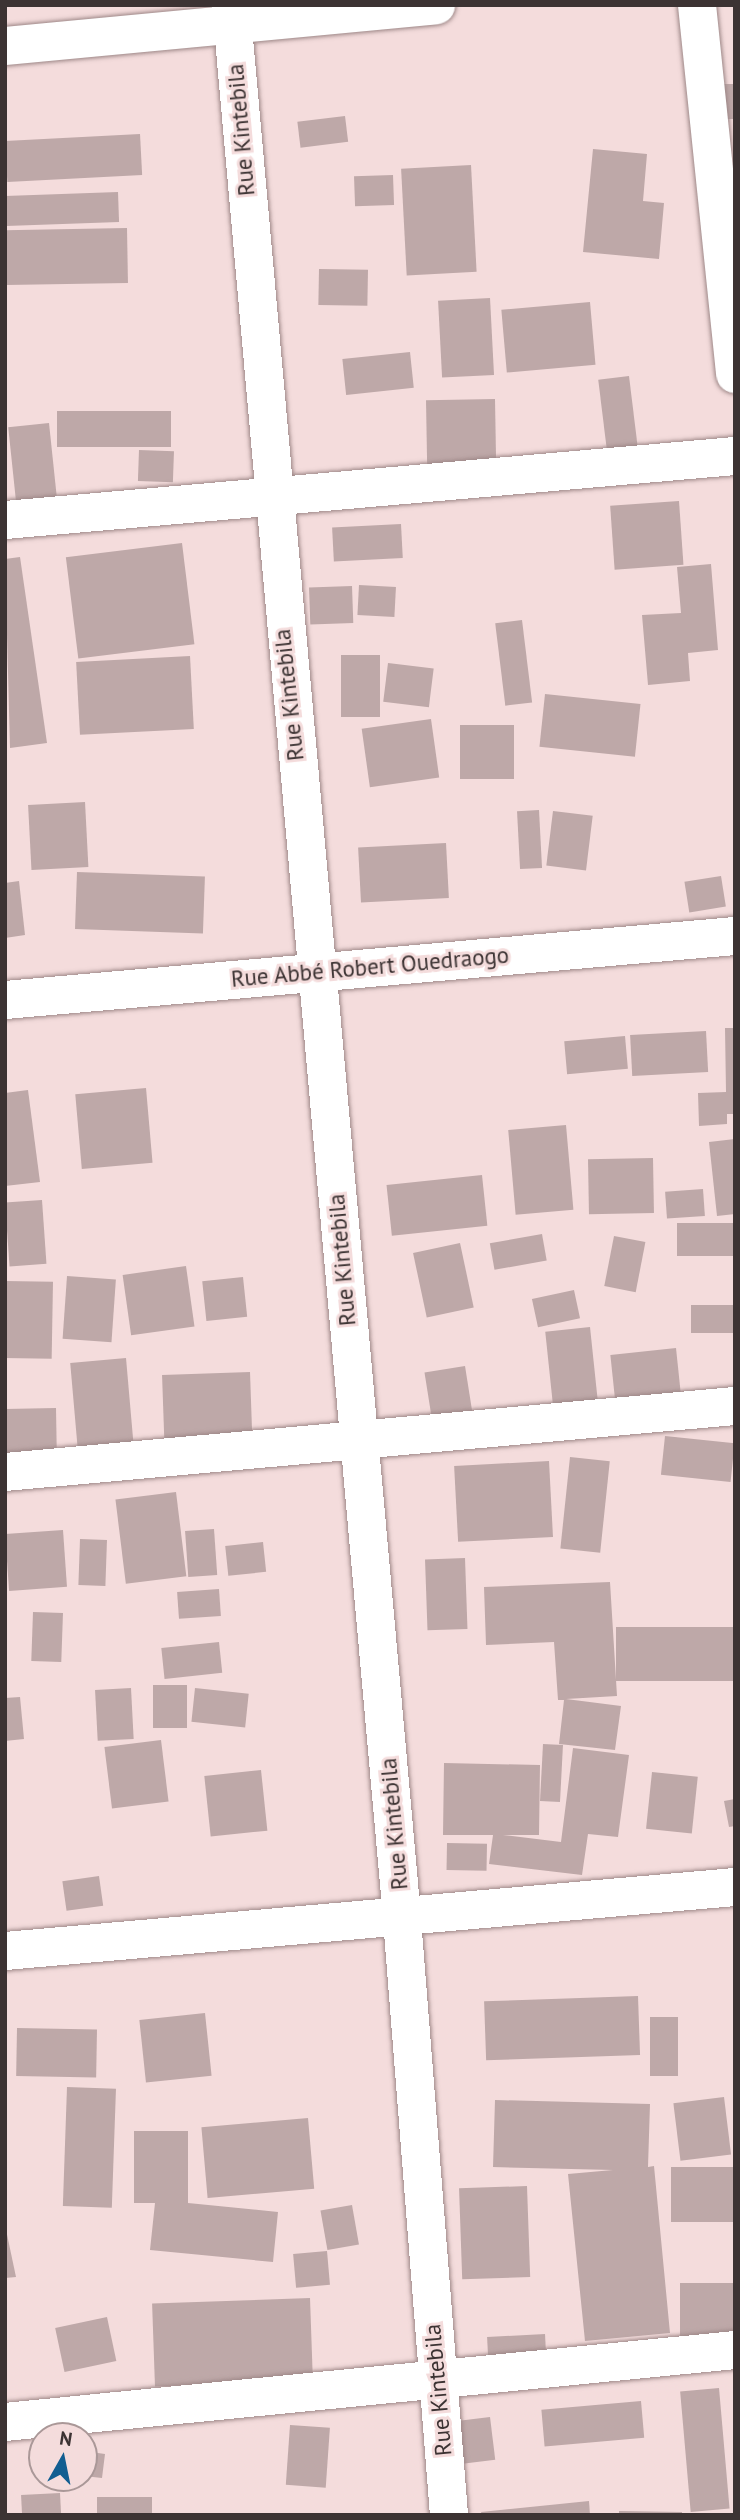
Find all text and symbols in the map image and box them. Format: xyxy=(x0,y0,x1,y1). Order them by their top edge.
street label: Rue Kintebila xyxy=(221,63,261,197)
street label: Rue Kintebila xyxy=(268,628,310,762)
street label: Rue Abbé Robert Ouedraogo xyxy=(229,941,511,993)
street label: Rue Kintebila xyxy=(322,1193,362,1327)
street label: Rue Kintebila xyxy=(374,1757,414,1891)
street label: Rue Kintebila xyxy=(418,2323,458,2457)
north arrow xyxy=(28,2422,98,2492)
text: N xyxy=(58,2425,74,2451)

